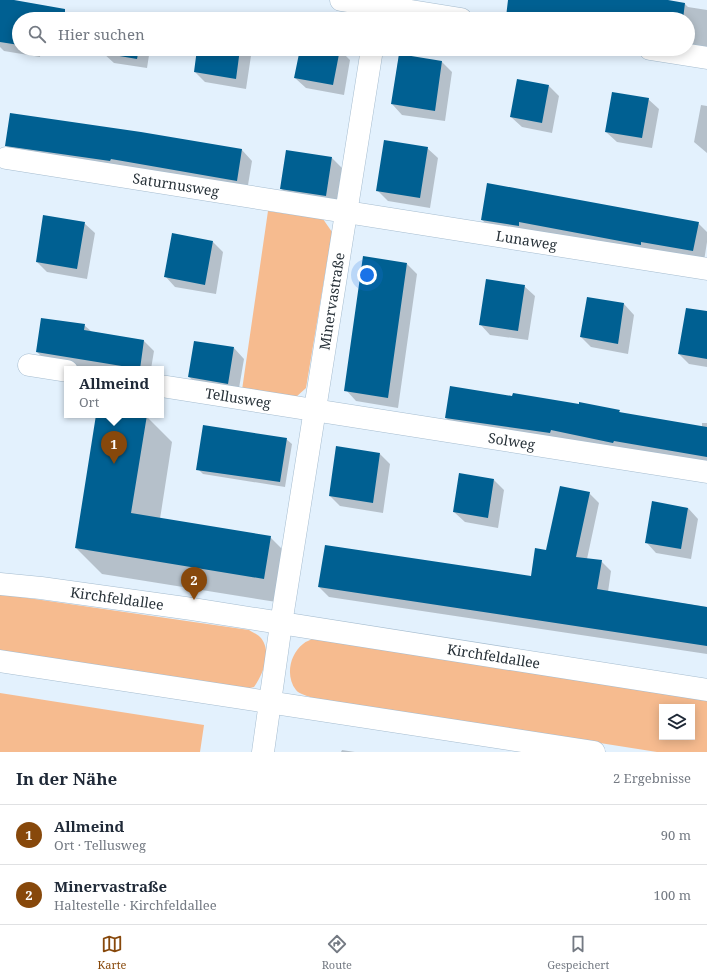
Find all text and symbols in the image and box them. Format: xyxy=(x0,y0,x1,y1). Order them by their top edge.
search box xyxy=(12,12,695,56)
icon: search xyxy=(26,23,48,45)
text: Hier suchen xyxy=(58,24,145,44)
street label: Saturnusweg xyxy=(131,168,221,201)
street label: Lunaweg xyxy=(495,226,559,254)
street label: Minervastraße xyxy=(314,251,349,351)
your location xyxy=(357,265,377,285)
popup xyxy=(64,366,164,418)
text: Allmeind xyxy=(79,373,149,393)
street label: Tellusweg xyxy=(204,383,273,412)
text: Ort xyxy=(79,393,99,411)
street label: Solweg xyxy=(487,428,537,454)
pin: 1 xyxy=(101,431,127,464)
pin: 2 xyxy=(181,567,207,600)
street label: Kirchfeldallee xyxy=(69,582,165,614)
street label: Kirchfeldallee xyxy=(446,639,542,673)
map controls xyxy=(659,704,695,740)
button: layers xyxy=(659,704,695,740)
text: In der Nähe xyxy=(16,767,117,790)
text: 2 Ergebnisse xyxy=(613,769,691,787)
text: Allmeind xyxy=(54,816,124,836)
text: 1 xyxy=(25,826,33,844)
text: 90 m xyxy=(661,826,691,844)
text: Ort · Tellusweg xyxy=(54,836,146,854)
text: Minervastraße xyxy=(54,876,167,896)
text: 2 xyxy=(25,886,33,904)
text: 100 m xyxy=(654,886,691,904)
text: Haltestelle · Kirchfeldallee xyxy=(54,896,217,914)
tab: Karte xyxy=(98,933,126,972)
tab: Route xyxy=(322,933,352,972)
tab: Gespeichert xyxy=(547,933,609,972)

